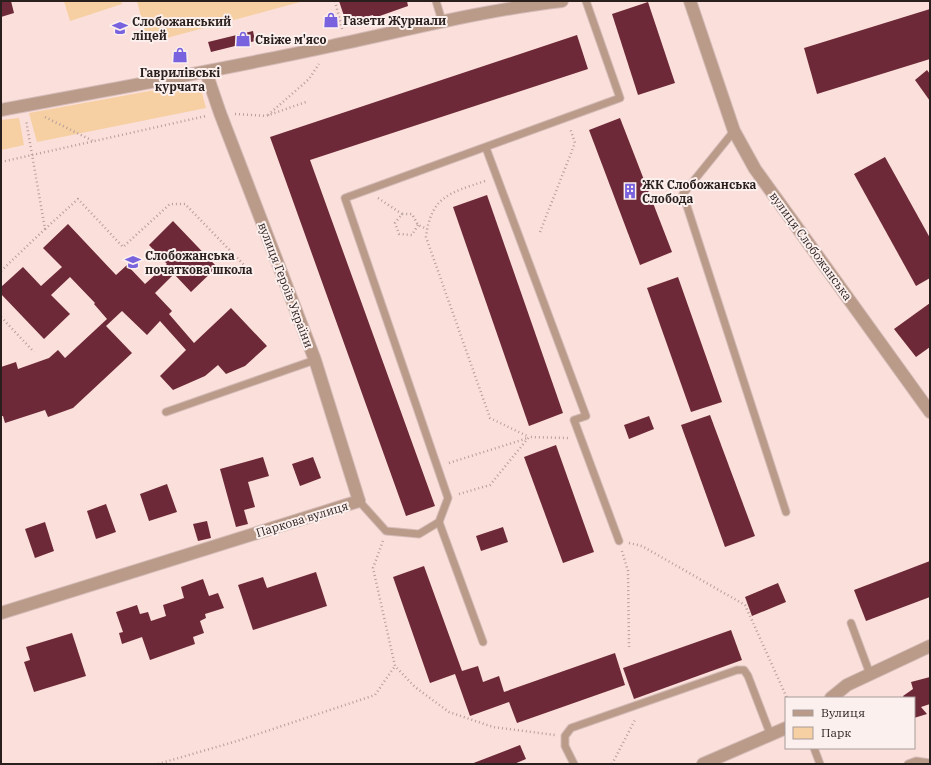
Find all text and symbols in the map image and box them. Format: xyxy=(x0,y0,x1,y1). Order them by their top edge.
shop icon: Газети Журнали xyxy=(322,11,340,29)
place label: Газети Журнали xyxy=(343,13,446,28)
place label: Слобожанський ліцей xyxy=(131,14,231,43)
school or university icon: Слобожанський ліцей xyxy=(111,19,129,37)
shop icon: Свіже м'ясо xyxy=(234,30,252,48)
place label: Свіже м'ясо xyxy=(255,32,326,47)
shop icon: Гаврилівські курчата xyxy=(171,46,189,64)
place label: Гаврилівські курчата xyxy=(140,65,220,94)
place label: ЖК Слобожанська Слобода xyxy=(642,177,757,206)
building icon: ЖК Слобожанська Слобода xyxy=(621,182,639,200)
street label: вулиця Слобожанська xyxy=(767,189,856,304)
street label: вулиця Героїв України xyxy=(255,220,317,350)
place label: Cлобожанська початкова школа xyxy=(145,248,253,277)
school or university icon: Cлобожанська початкова школа xyxy=(124,253,142,271)
street label: Паркова вулиця xyxy=(254,498,350,540)
legend xyxy=(785,697,915,749)
text: Вулиця xyxy=(821,705,865,720)
text: Парк xyxy=(821,725,851,740)

